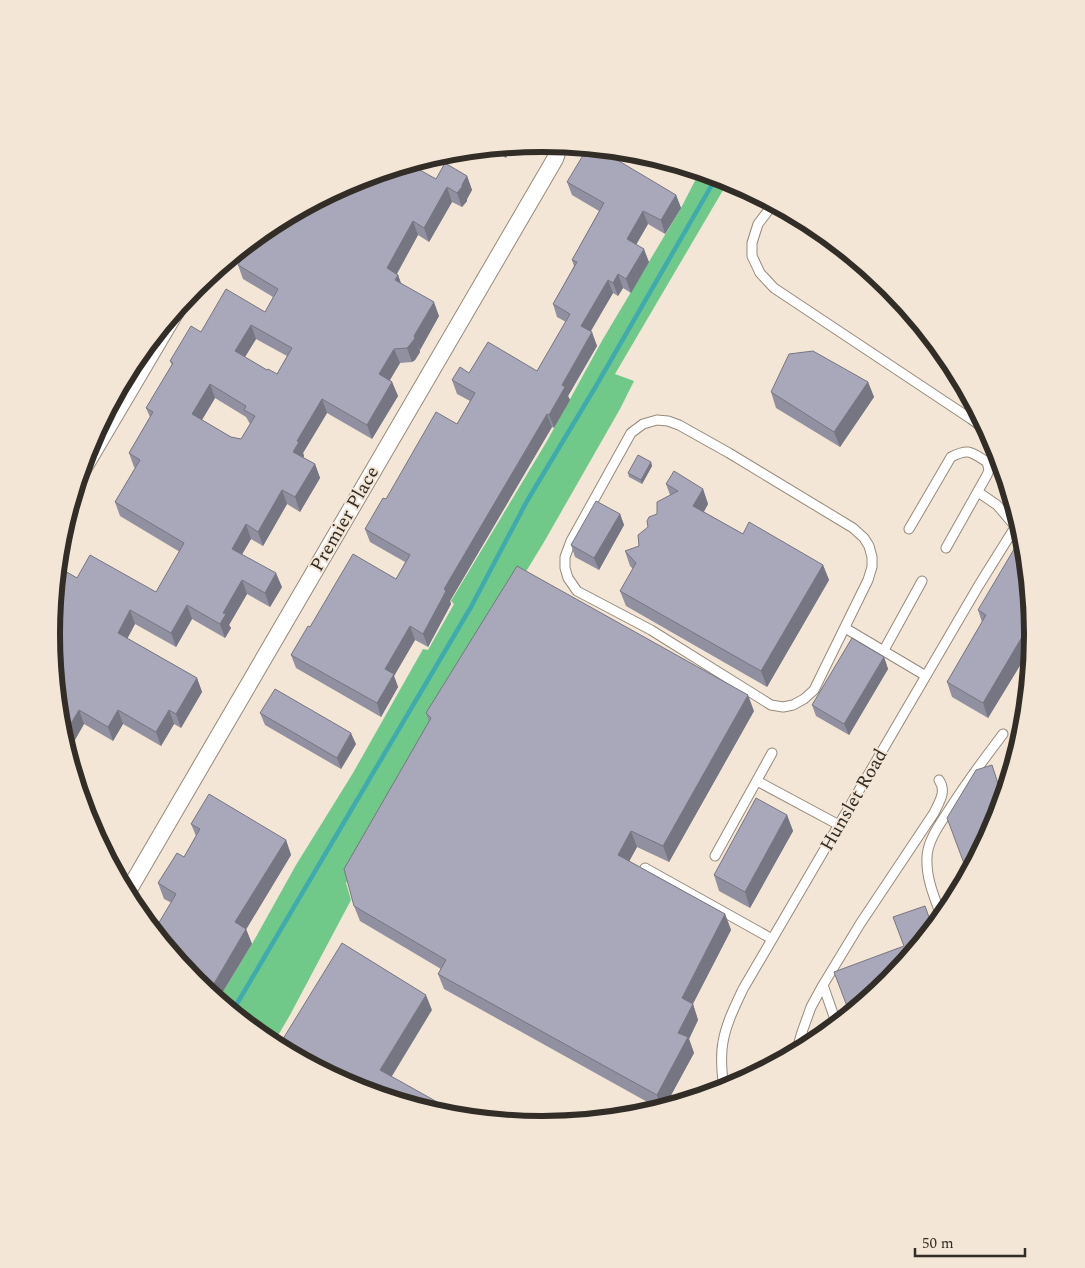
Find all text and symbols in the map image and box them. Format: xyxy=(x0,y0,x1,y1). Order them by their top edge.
street label: Premier Place xyxy=(303,461,387,577)
street label: Hunslet Road xyxy=(813,743,895,857)
scale bar xyxy=(915,1226,1025,1258)
text: 50 m xyxy=(922,1232,954,1255)

